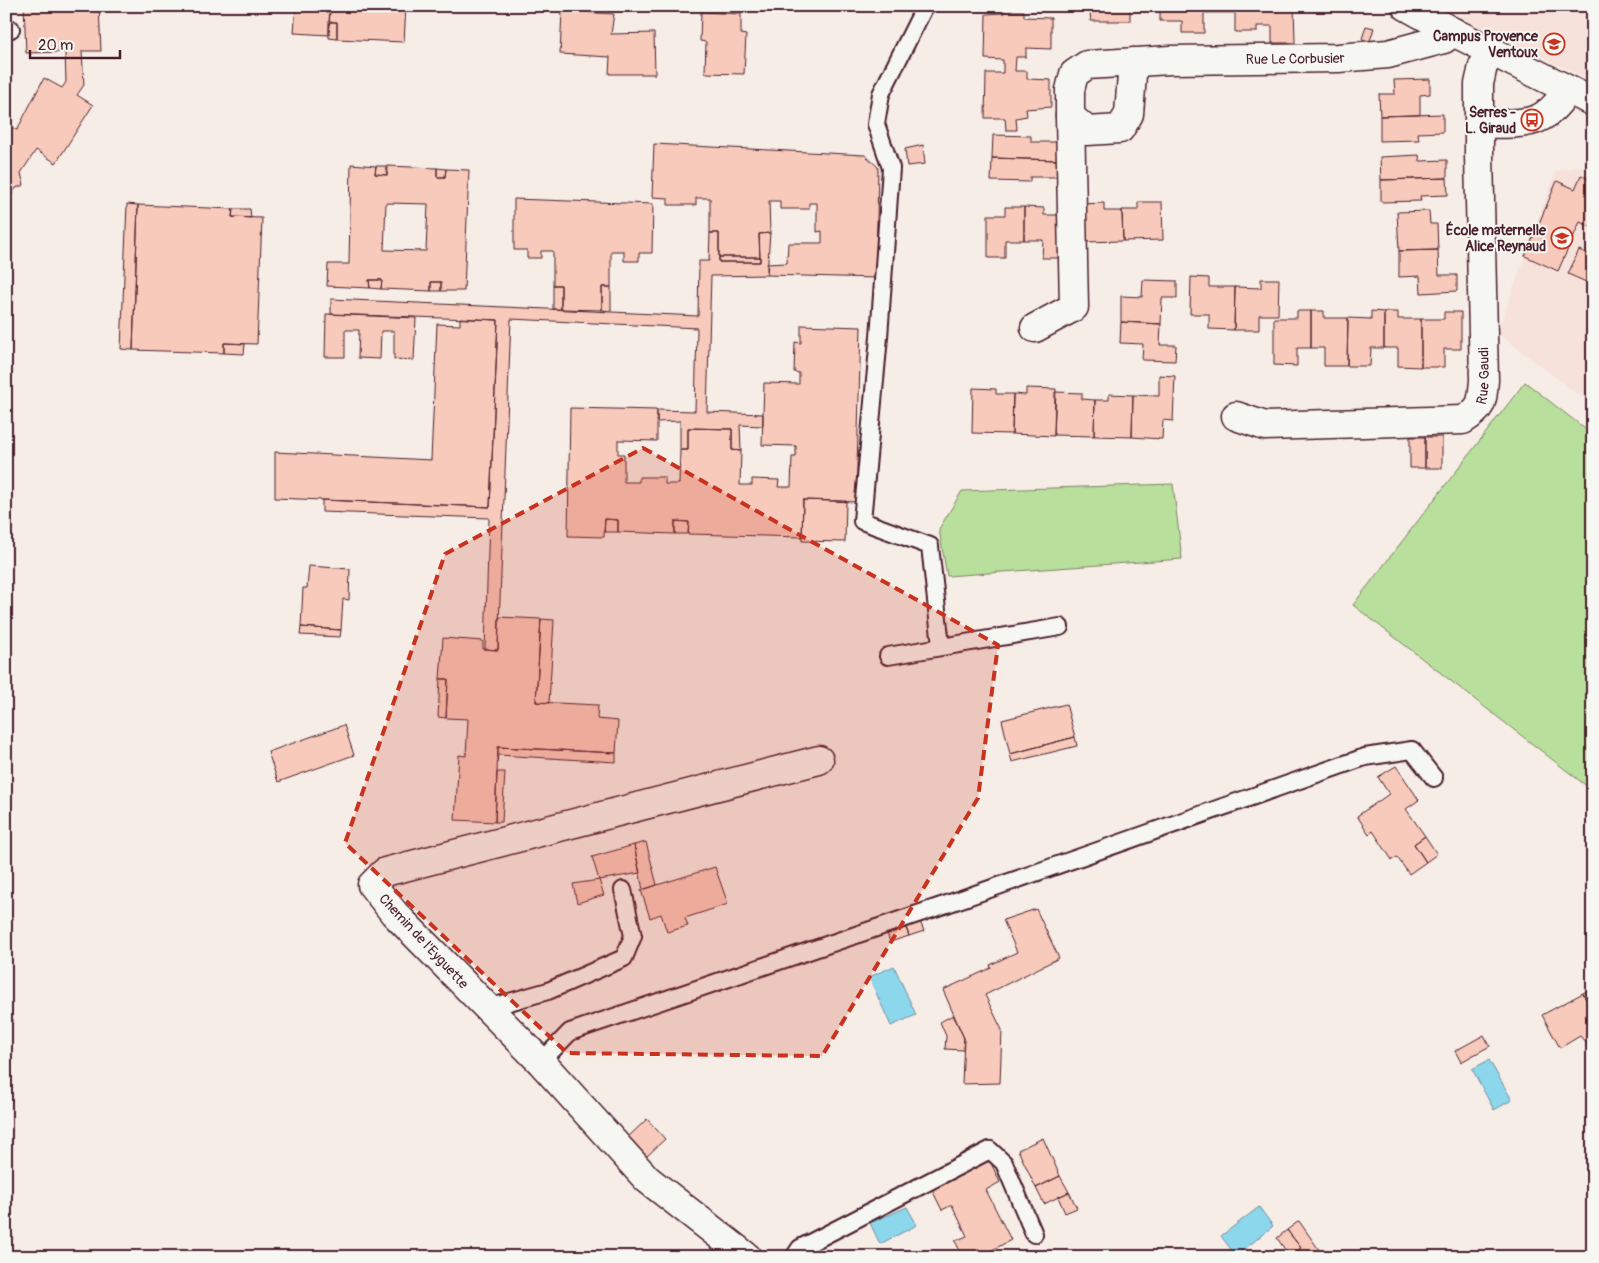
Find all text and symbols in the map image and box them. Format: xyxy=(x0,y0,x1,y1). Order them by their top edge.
scale bar xyxy=(30,28,120,60)
place label: Campus Provence Ventoux xyxy=(1433,28,1539,61)
school or university icon: Campus Provence Ventoux xyxy=(1542,32,1566,56)
text: 20 m xyxy=(38,36,73,55)
street label: Rue Le Corbusier xyxy=(1246,50,1345,68)
place label: Serres - L. Giraud xyxy=(1465,104,1516,137)
bus stop icon: Serres - L. Giraud xyxy=(1520,108,1544,132)
place label: École maternelle Alice Reynaud xyxy=(1446,221,1547,255)
school or university icon: École maternelle Alice Reynaud xyxy=(1550,226,1574,250)
street label: Rue Gaudi xyxy=(1473,347,1493,407)
street label: Chemin de l'Eyguette xyxy=(375,890,472,992)

